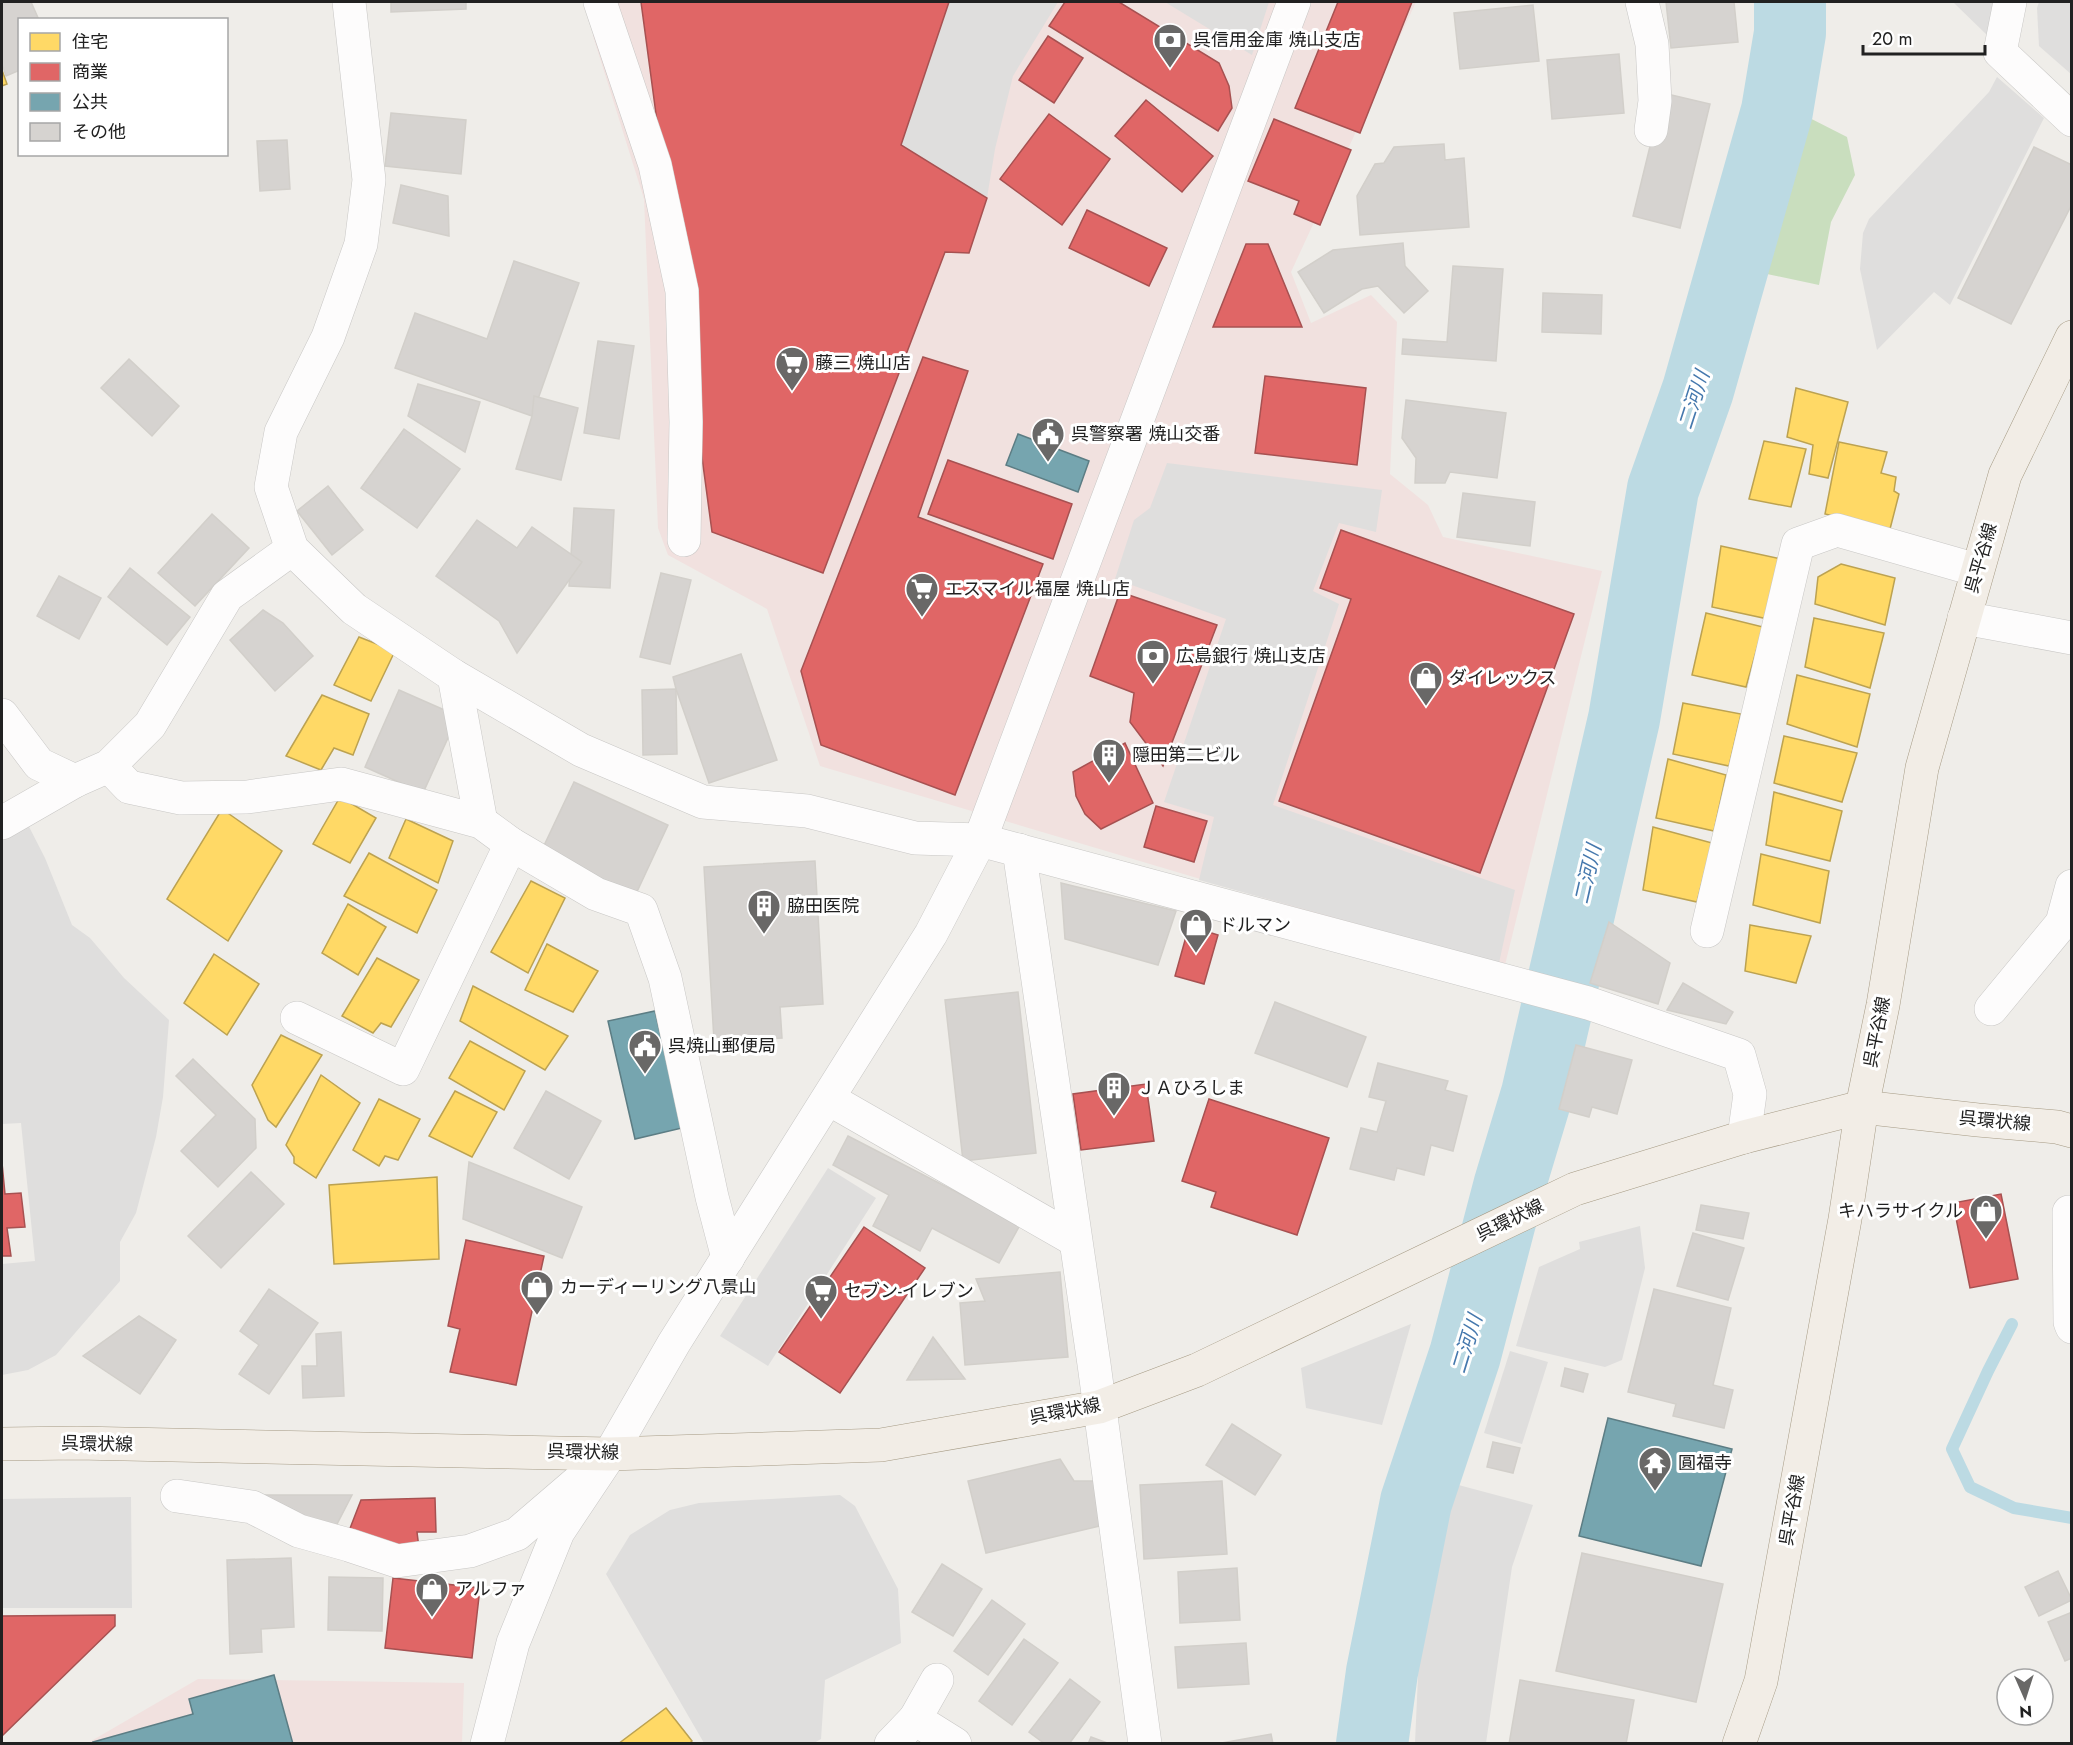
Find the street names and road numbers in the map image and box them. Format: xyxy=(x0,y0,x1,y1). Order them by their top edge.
street label: 呉平谷線 xyxy=(1959,520,2003,596)
street label: 呉平谷線 xyxy=(1857,994,1897,1070)
street label: 呉環状線 xyxy=(1958,1105,2032,1137)
street label: 呉環状線 xyxy=(1472,1193,1548,1247)
street label: 呉環状線 xyxy=(1027,1391,1103,1431)
street label: 呉環状線 xyxy=(61,1430,133,1458)
street label: 呉環状線 xyxy=(547,1438,619,1466)
street label: 呉平谷線 xyxy=(1773,1472,1811,1548)

